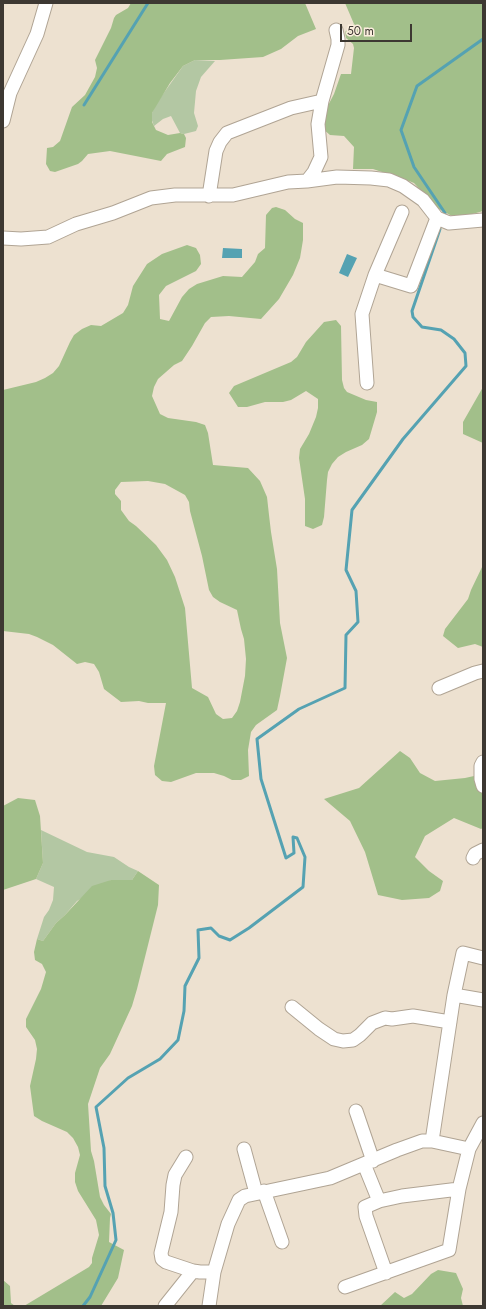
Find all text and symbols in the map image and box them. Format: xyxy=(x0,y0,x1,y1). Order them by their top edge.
scale bar xyxy=(342,16,414,42)
text: 50 m xyxy=(347,22,374,40)

